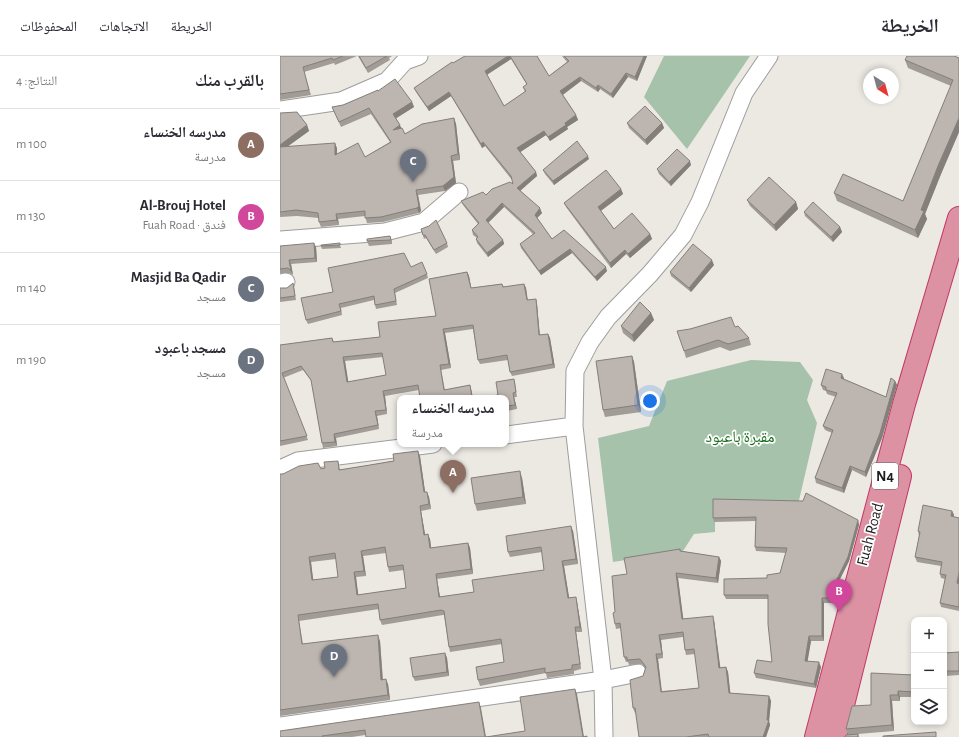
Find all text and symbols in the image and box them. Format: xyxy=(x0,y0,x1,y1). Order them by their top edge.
text: الخريطة xyxy=(881,17,939,36)
text: المحفوظات xyxy=(20,20,77,34)
text: الاتجاهات xyxy=(99,20,149,34)
text: الخريطة xyxy=(171,20,212,34)
north arrow xyxy=(863,68,899,104)
text: بالقرب منك xyxy=(195,72,264,89)
text: النتائج: 4 xyxy=(16,75,57,88)
text: مدرسه الخنساء xyxy=(143,125,226,140)
text: 100 m xyxy=(16,138,47,151)
text: A xyxy=(247,138,255,151)
pin: C xyxy=(400,149,426,182)
text: مدرسة xyxy=(194,151,226,164)
text: Al-Brouj Hotel xyxy=(140,198,226,213)
text: 130 m xyxy=(16,210,45,223)
text: B xyxy=(247,210,255,223)
text: فندق · Fuah Road xyxy=(142,219,226,232)
text: Masjid Ba Qadir xyxy=(131,270,226,285)
text: 140 m xyxy=(16,282,46,295)
text: C xyxy=(248,282,254,295)
text: مسجد xyxy=(197,291,226,304)
text: مسجد باعبود xyxy=(155,341,226,356)
text: 190 m xyxy=(16,354,46,367)
text: D xyxy=(247,354,255,367)
text: مسجد xyxy=(197,367,226,380)
your location xyxy=(640,391,660,411)
popup xyxy=(397,395,509,447)
text: مدرسه الخنساء xyxy=(411,401,495,416)
text: مدرسة xyxy=(411,427,443,440)
park label: مقبرة باعبود xyxy=(705,429,775,446)
pin: A xyxy=(440,460,466,493)
road number: N4 xyxy=(872,463,898,489)
street label: Fuah Road xyxy=(854,501,886,567)
pin: B xyxy=(826,579,852,612)
map controls xyxy=(911,617,947,725)
button: + xyxy=(911,617,947,653)
pin: D xyxy=(321,644,347,677)
button: − xyxy=(911,653,947,689)
button: layers xyxy=(911,689,947,725)

